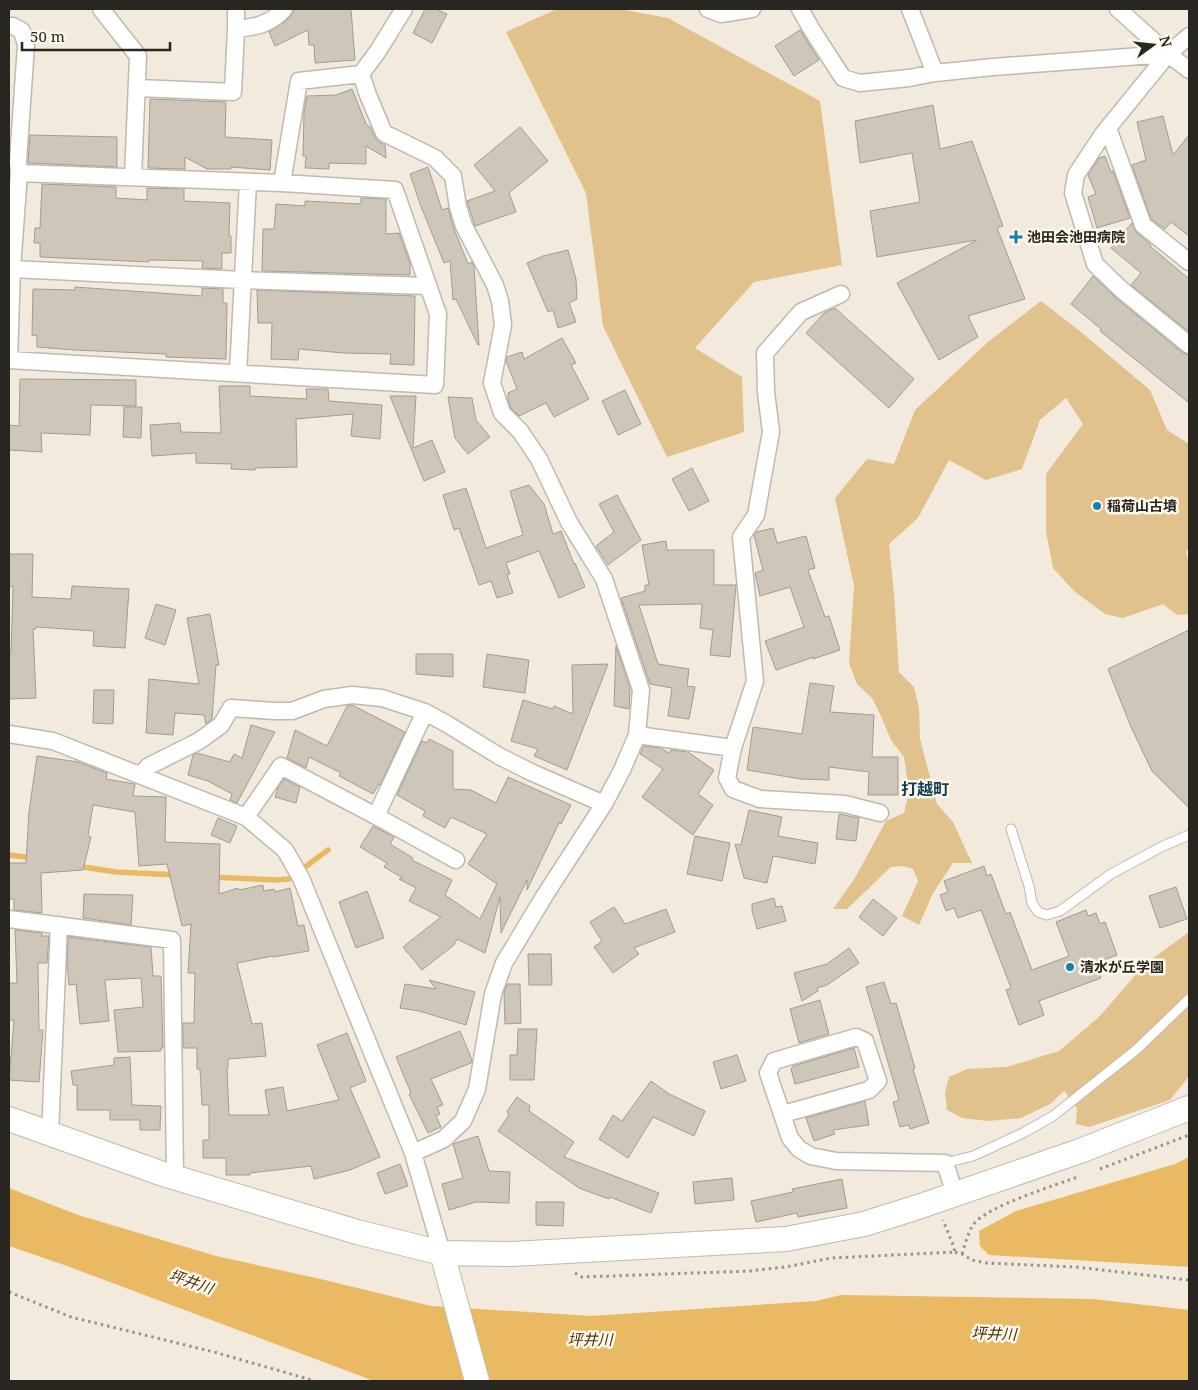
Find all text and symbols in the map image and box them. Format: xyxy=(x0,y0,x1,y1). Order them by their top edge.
scale bar xyxy=(22,20,170,52)
north arrow xyxy=(1128,20,1178,70)
text: 50 m xyxy=(30,26,65,46)
text: N xyxy=(1155,34,1177,49)
place label: 池田会池田病院 xyxy=(1027,227,1125,246)
marker: 池田会池田病院 xyxy=(1009,230,1023,244)
place label: 稲荷山古墳 xyxy=(1107,496,1177,515)
marker: 稲荷山古墳 xyxy=(1091,500,1103,512)
district label: 打越町 xyxy=(901,778,949,800)
place label: 清水が丘学園 xyxy=(1080,957,1164,976)
marker: 清水が丘学園 xyxy=(1064,961,1076,973)
water label: 坪井川 xyxy=(167,1264,218,1298)
water label: 坪井川 xyxy=(971,1322,1019,1344)
water label: 坪井川 xyxy=(567,1329,614,1349)

